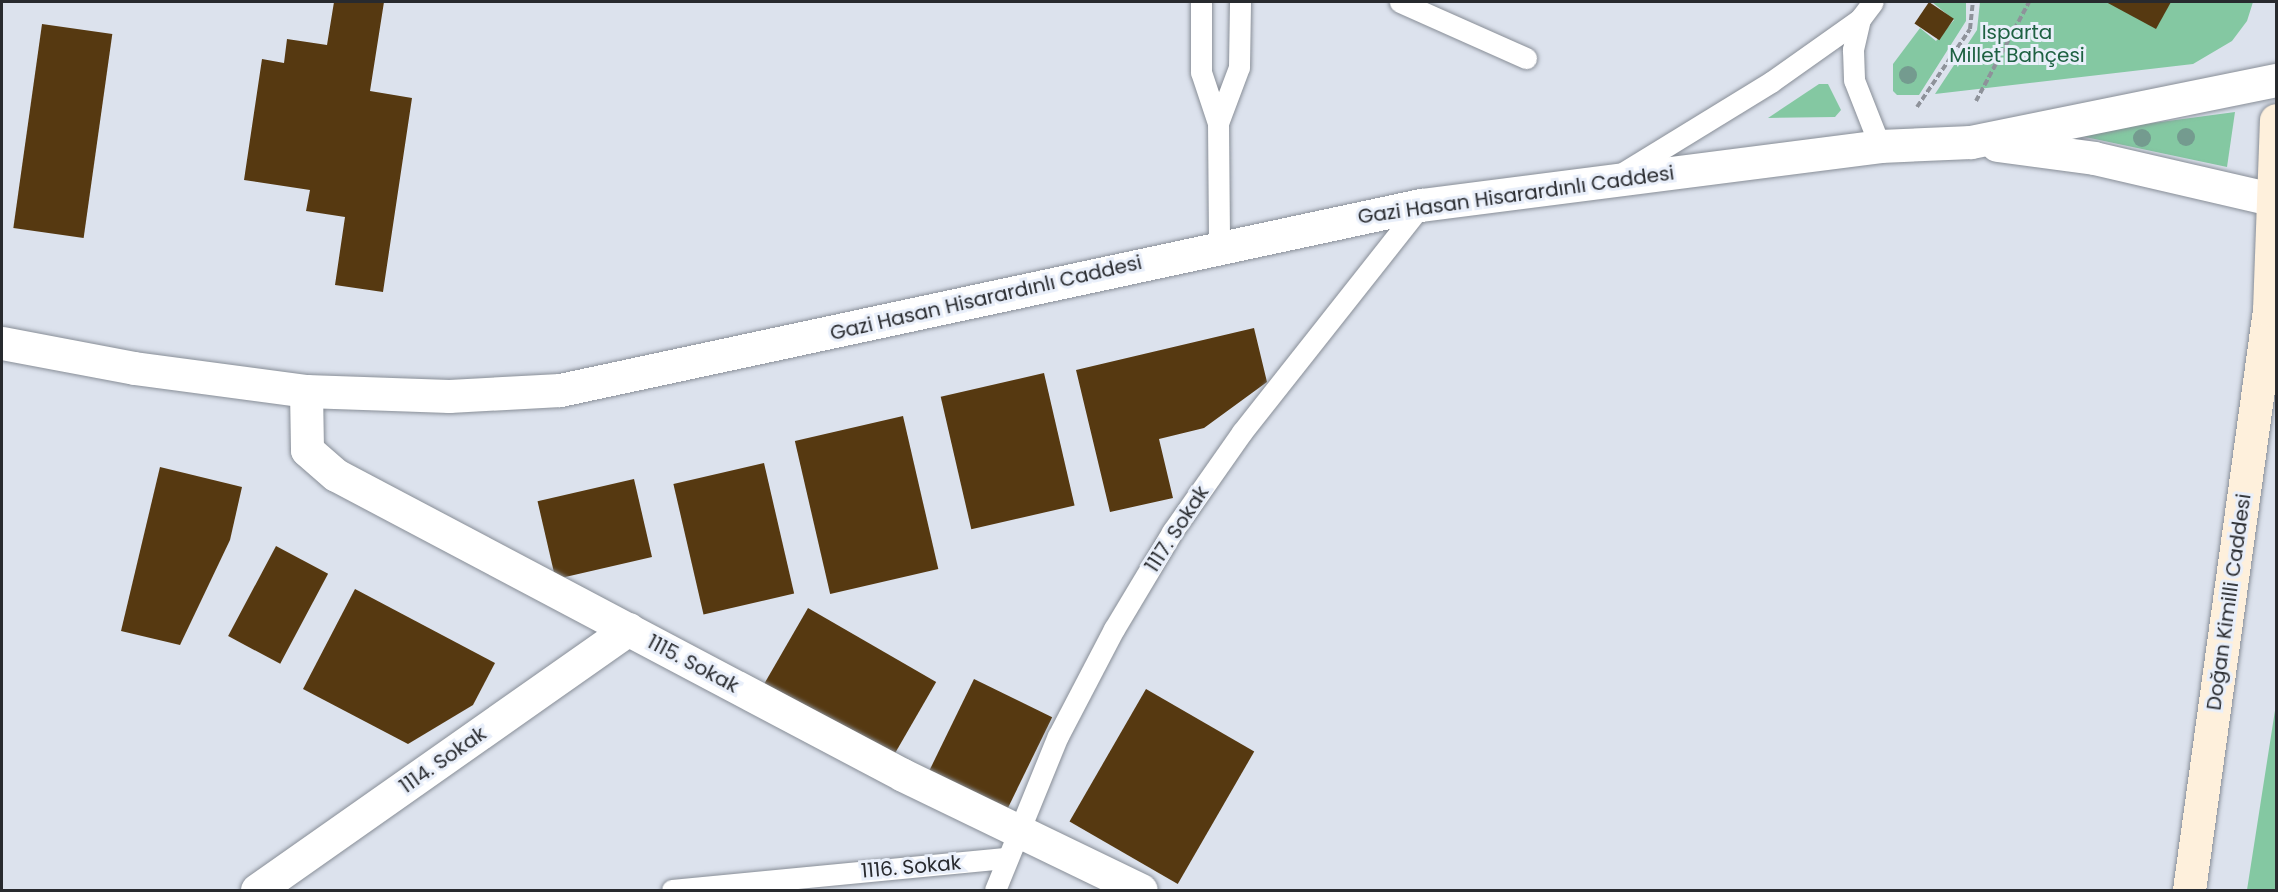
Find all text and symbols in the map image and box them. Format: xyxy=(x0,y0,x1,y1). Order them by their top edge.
park label: Isparta Millet Bahçesi xyxy=(1949,20,2085,67)
street label: Gazi Hasan Hisarardınlı Caddesi xyxy=(1356,161,1676,229)
street label: Gazi Hasan Hisarardınlı Caddesi xyxy=(828,250,1144,346)
street label: 1117. Sokak xyxy=(1140,481,1214,577)
street label: Doğan Kimilli Caddesi xyxy=(2202,492,2256,712)
street label: 1115. Sokak xyxy=(643,630,743,698)
street label: 1114. Sokak xyxy=(395,721,491,799)
street label: 1116. Sokak xyxy=(860,851,962,883)

